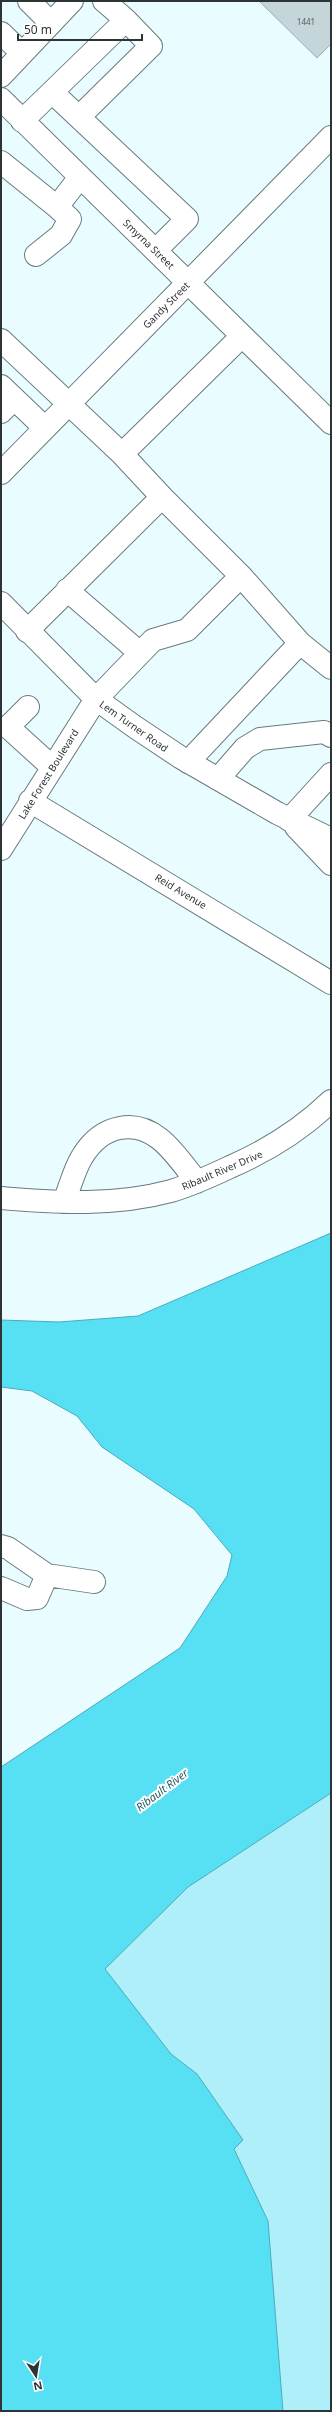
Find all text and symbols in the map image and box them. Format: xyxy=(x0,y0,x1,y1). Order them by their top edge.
scale bar xyxy=(18,16,142,42)
house number: 1441 xyxy=(297,16,315,27)
text: 50 m xyxy=(24,21,52,38)
street label: Smyrna Street xyxy=(120,216,178,272)
street label: Gandy Street xyxy=(140,278,193,331)
street label: Lem Turner Road xyxy=(97,697,171,755)
street label: Lake Forest Boulevard xyxy=(15,726,81,822)
street label: Reid Avenue xyxy=(152,870,210,912)
street label: Ribault River Drive xyxy=(179,1147,265,1193)
water label: Ribault River xyxy=(133,1765,191,1814)
north arrow xyxy=(16,2356,56,2396)
text: N xyxy=(32,2378,44,2395)

